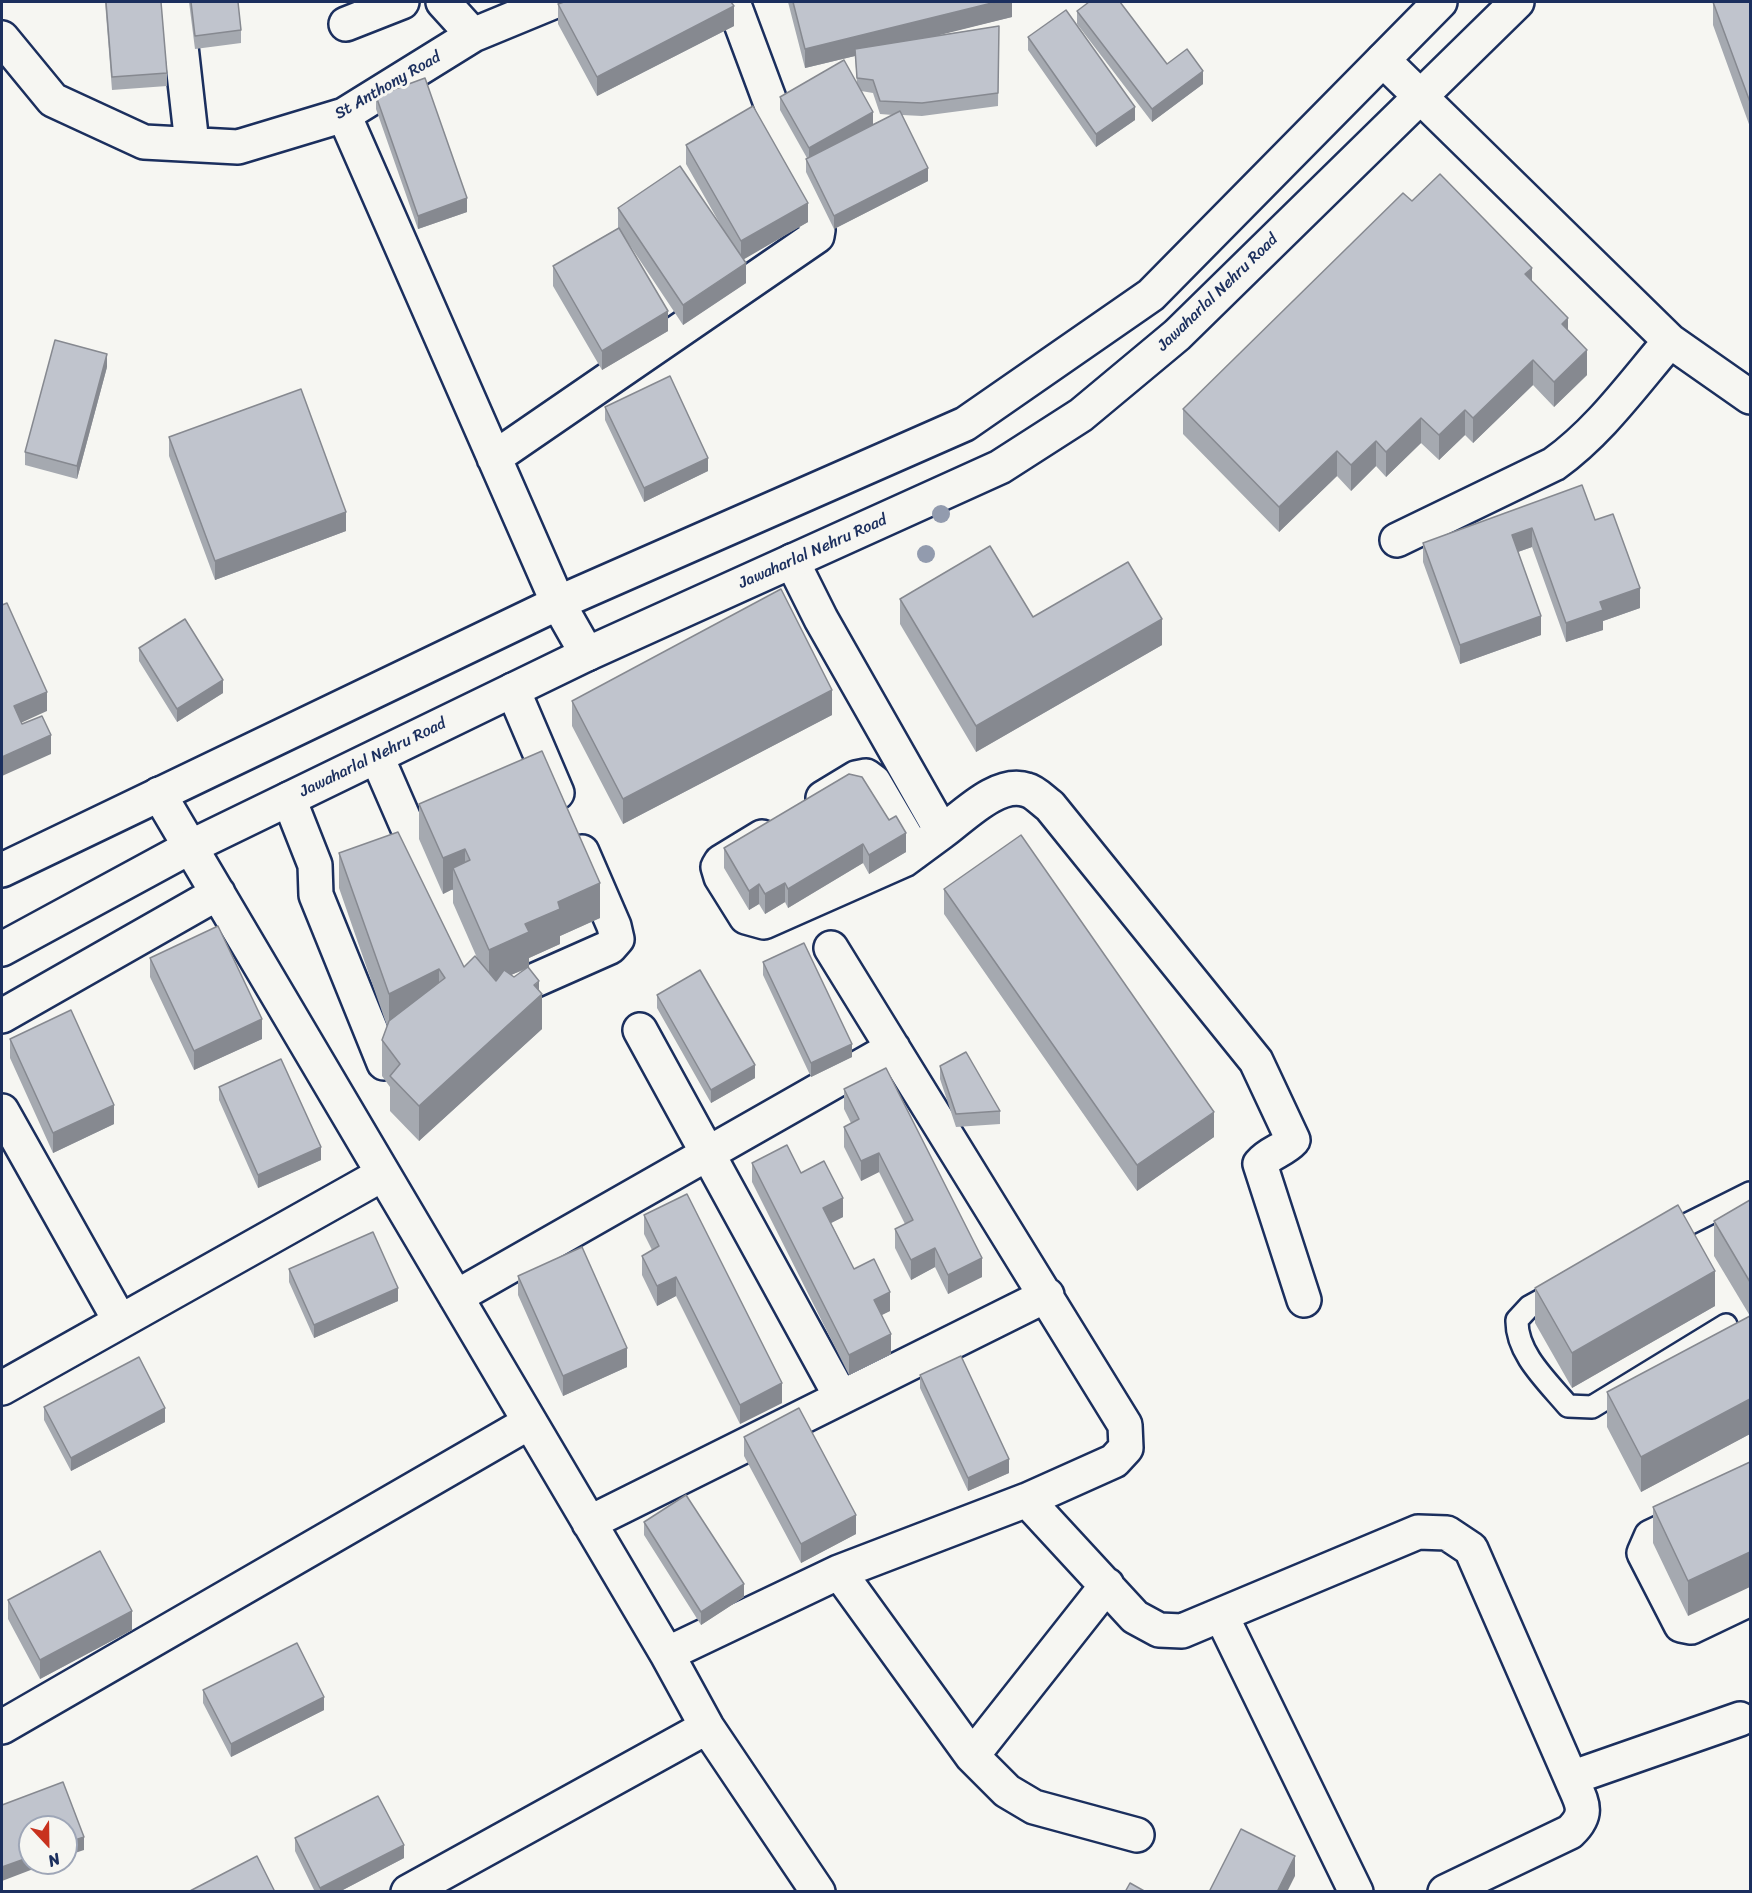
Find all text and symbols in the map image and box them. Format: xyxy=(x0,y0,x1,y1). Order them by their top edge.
street label: St Anthony Road xyxy=(332,48,444,124)
street label: Jawaharlal Nehru Road xyxy=(1154,230,1282,356)
street label: Jawaharlal Nehru Road xyxy=(736,511,890,593)
street label: Jawaharlal Nehru Road xyxy=(297,714,449,802)
north arrow xyxy=(18,1815,78,1875)
text: N xyxy=(44,1845,65,1876)

